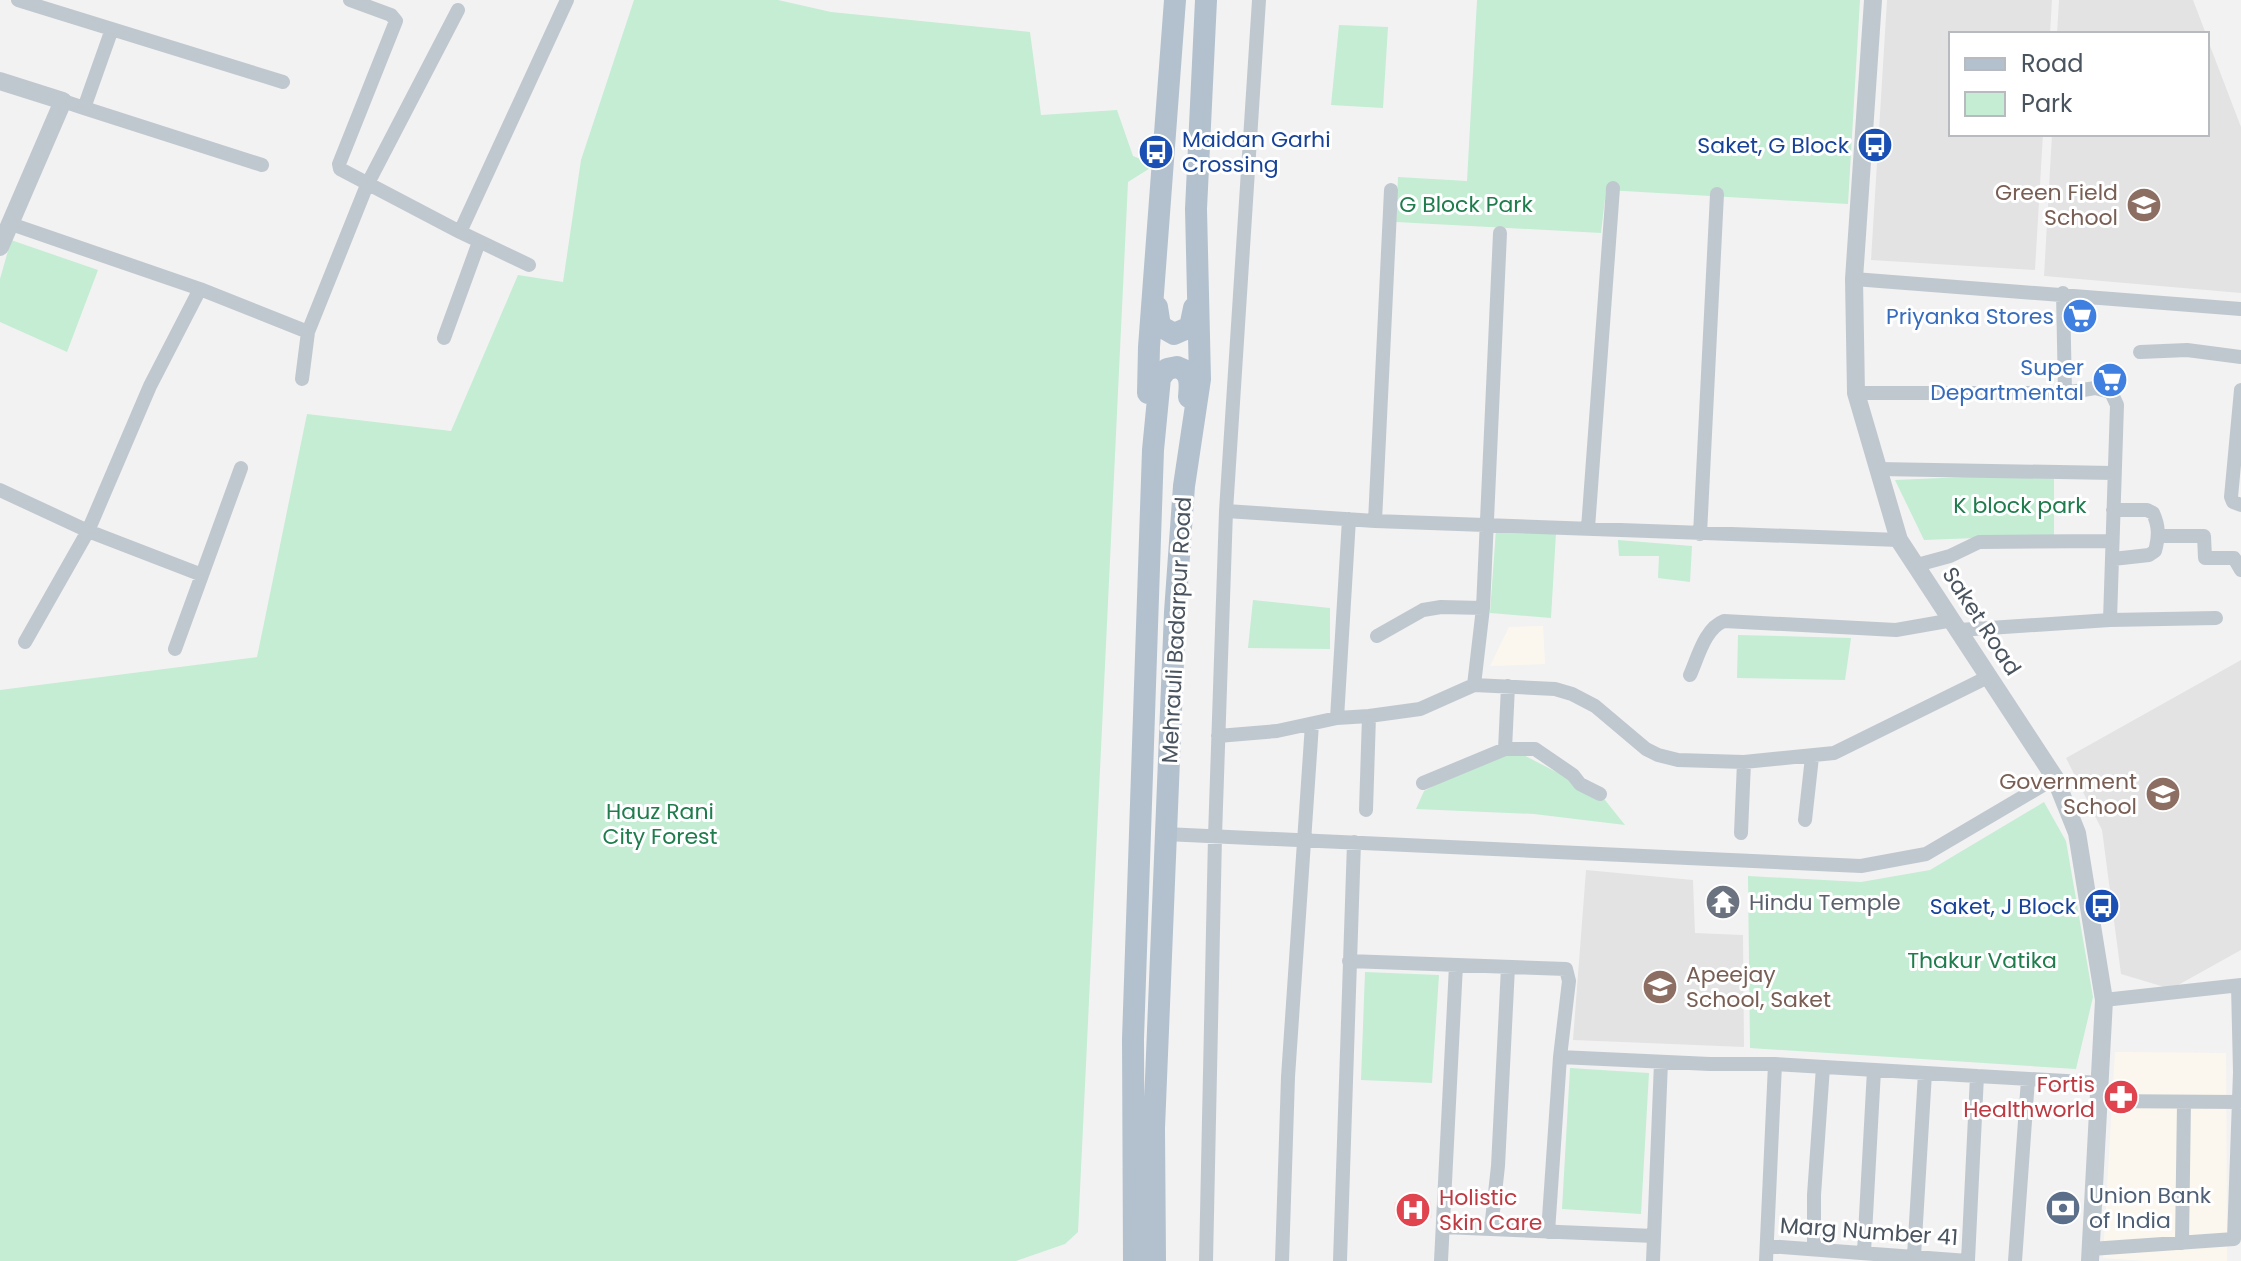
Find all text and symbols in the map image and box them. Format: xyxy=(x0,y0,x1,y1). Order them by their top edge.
legend xyxy=(1949,32,2209,136)
text: Road xyxy=(2021,47,2083,80)
text: Park xyxy=(2021,87,2073,120)
place label: Maidan Garhi Crossing xyxy=(1182,124,1331,180)
bus stop icon: Saket, G Block xyxy=(1856,126,1894,164)
place label: Saket, G Block xyxy=(1697,130,1850,161)
bus stop icon: Maidan Garhi Crossing xyxy=(1137,133,1175,171)
place label: Green Field School xyxy=(1995,177,2118,233)
school or university icon: Green Field School xyxy=(2125,186,2163,224)
park label: G Block Park xyxy=(1399,189,1533,220)
supermarket icon: Priyanka Stores xyxy=(2061,297,2099,335)
place label: Priyanka Stores xyxy=(1886,301,2054,332)
place label: Super Departmental xyxy=(1930,352,2084,408)
supermarket icon: Super Departmental xyxy=(2091,361,2129,399)
park label: K block park xyxy=(1953,490,2087,521)
street label: Mehrauli Badarpur Road xyxy=(1154,496,1199,764)
street label: Saket Road xyxy=(1935,561,2028,682)
place label: Government School xyxy=(1999,766,2137,822)
school or university icon: Government School xyxy=(2144,775,2182,813)
park label: Hauz Rani City Forest xyxy=(602,796,718,852)
temple icon: Hindu Temple xyxy=(1704,883,1742,921)
place label: Hindu Temple xyxy=(1749,887,1901,918)
bus stop icon: Saket, J Block xyxy=(2083,887,2121,925)
place label: Saket, J Block xyxy=(1930,891,2077,922)
park label: Thakur Vatika xyxy=(1907,945,2057,976)
place label: Apeejay School, Saket xyxy=(1686,959,1831,1015)
school or university icon: Apeejay School, Saket xyxy=(1641,968,1679,1006)
place label: Fortis Healthworld xyxy=(1963,1069,2095,1125)
pharmacy icon: Fortis Healthworld xyxy=(2102,1078,2140,1116)
place label: Union Bank of India xyxy=(2089,1180,2212,1236)
place label: Holistic Skin Care xyxy=(1439,1182,1542,1238)
bank icon: Union Bank of India xyxy=(2044,1189,2082,1227)
hospital icon: Holistic Skin Care xyxy=(1394,1191,1432,1229)
street label: Marg Number 41 xyxy=(1779,1210,1959,1253)

